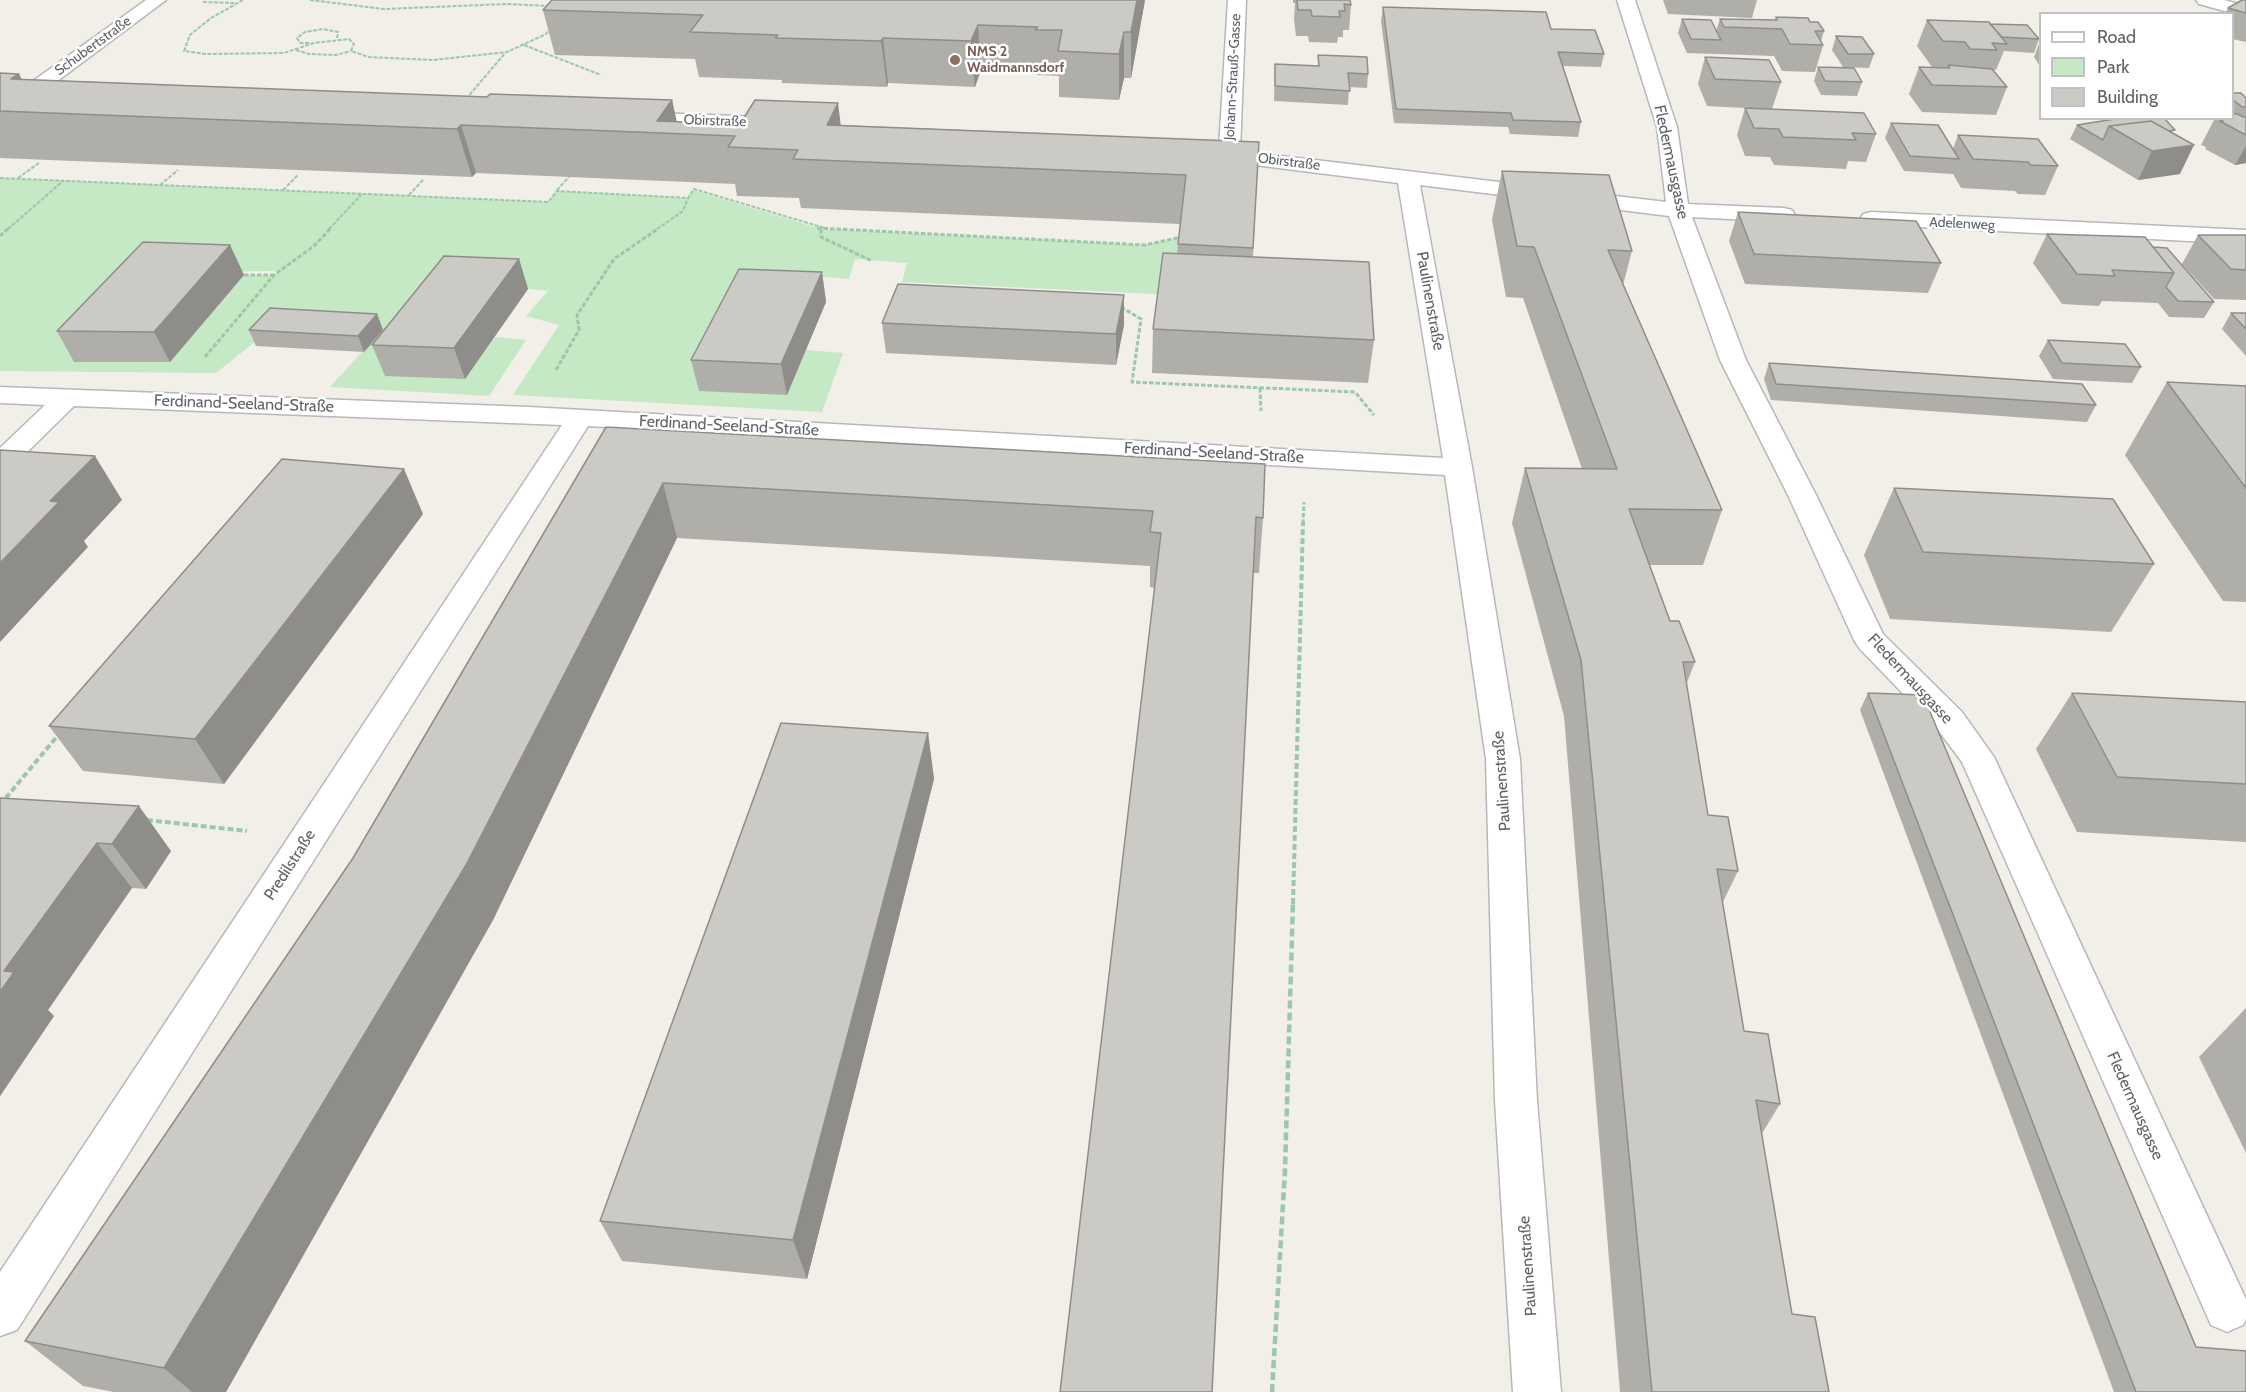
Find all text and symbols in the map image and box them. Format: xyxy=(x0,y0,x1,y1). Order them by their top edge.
legend xyxy=(2039,12,2234,120)
street label: Schubertstraße xyxy=(52,13,134,79)
street label: Johann-Strauß-Gasse xyxy=(1221,13,1245,141)
text: Road xyxy=(2097,26,2136,48)
place label: NMS 2 Waidmannsdorf xyxy=(967,44,1064,76)
marker: NMS 2 Waidmannsdorf xyxy=(948,53,962,67)
text: Park xyxy=(2097,56,2129,78)
text: Building xyxy=(2097,86,2158,108)
street label: Fledermausgasse xyxy=(1650,103,1692,221)
street label: Obirstraße xyxy=(683,112,747,130)
street label: Obirstraße xyxy=(1257,150,1321,174)
street label: Adelenweg xyxy=(1929,214,1995,234)
street label: Paulinenstraße xyxy=(1412,250,1448,352)
street label: Ferdinand-Seeland-Straße xyxy=(154,391,334,417)
street label: Ferdinand-Seeland-Straße xyxy=(639,412,819,440)
street label: Ferdinand-Seeland-Straße xyxy=(1124,439,1304,467)
street label: Fledermausgasse xyxy=(1863,630,1957,728)
street label: Paulinenstraße xyxy=(1489,730,1515,832)
street label: Predilstraße xyxy=(260,826,320,904)
street label: Fledermausgasse xyxy=(2103,1049,2167,1163)
street label: Paulinenstraße xyxy=(1515,1215,1541,1317)

